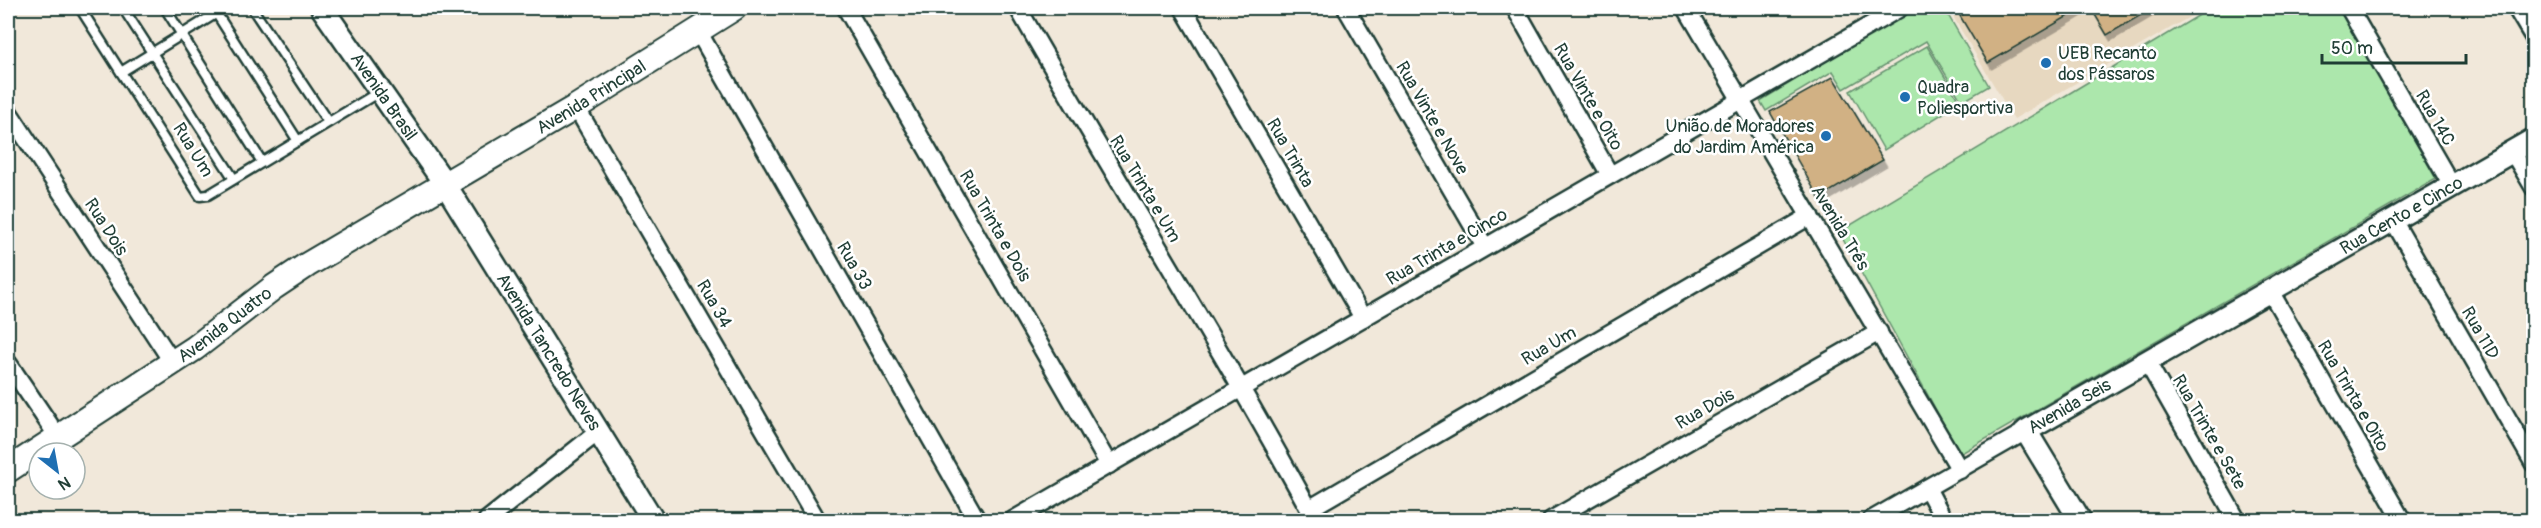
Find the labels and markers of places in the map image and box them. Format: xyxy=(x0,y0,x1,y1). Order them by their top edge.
place label: UEB Recanto dos Pássaros xyxy=(2058,42,2157,86)
marker: UEB Recanto dos Pássaros xyxy=(2039,56,2053,70)
place label: Quadra Poliesportiva xyxy=(1917,76,2013,120)
marker: Quadra Poliesportiva xyxy=(1898,90,1912,104)
place label: União de Moradores do Jardim América xyxy=(1666,115,1814,159)
marker: União de Moradores do Jardim América xyxy=(1819,129,1833,143)

